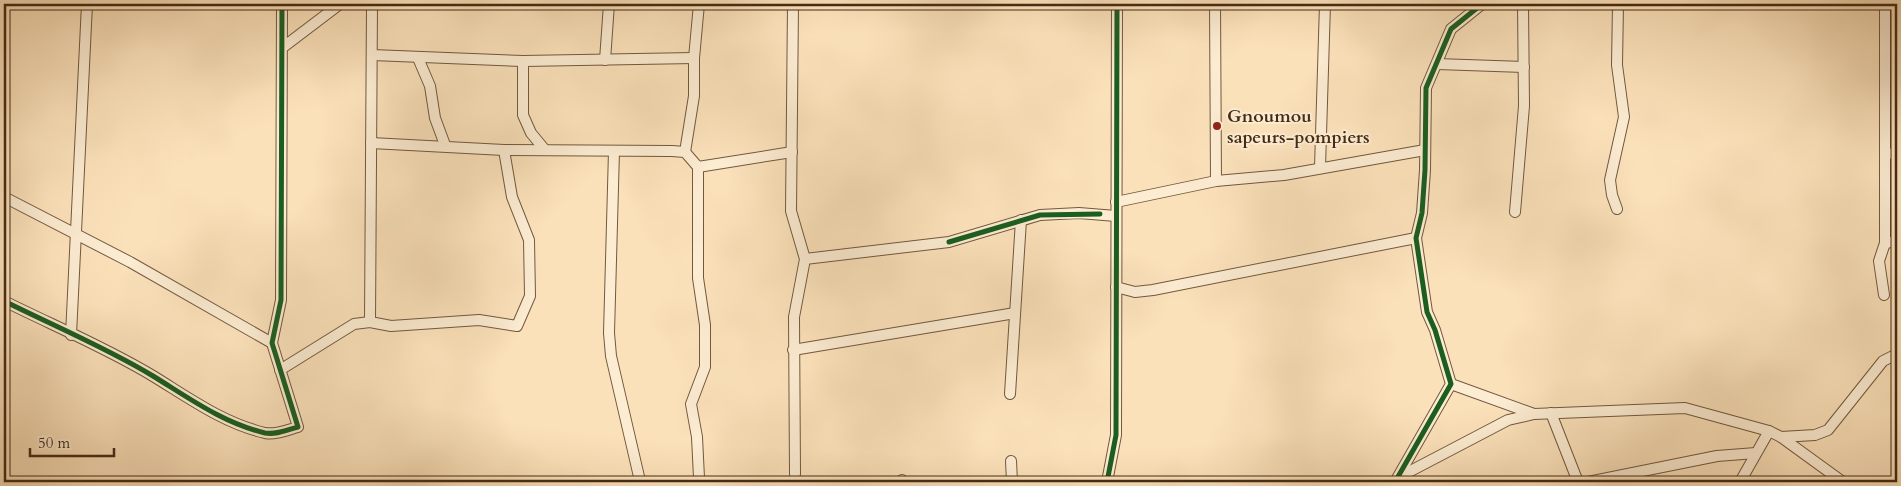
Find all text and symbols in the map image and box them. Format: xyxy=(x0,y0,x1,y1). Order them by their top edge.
place label: Gnoumou sapeurs-pompiers xyxy=(1227,104,1370,150)
marker: Gnoumou sapeurs-pompiers xyxy=(1211,120,1223,132)
scale bar xyxy=(30,426,114,458)
text: 50 m xyxy=(38,433,70,453)

